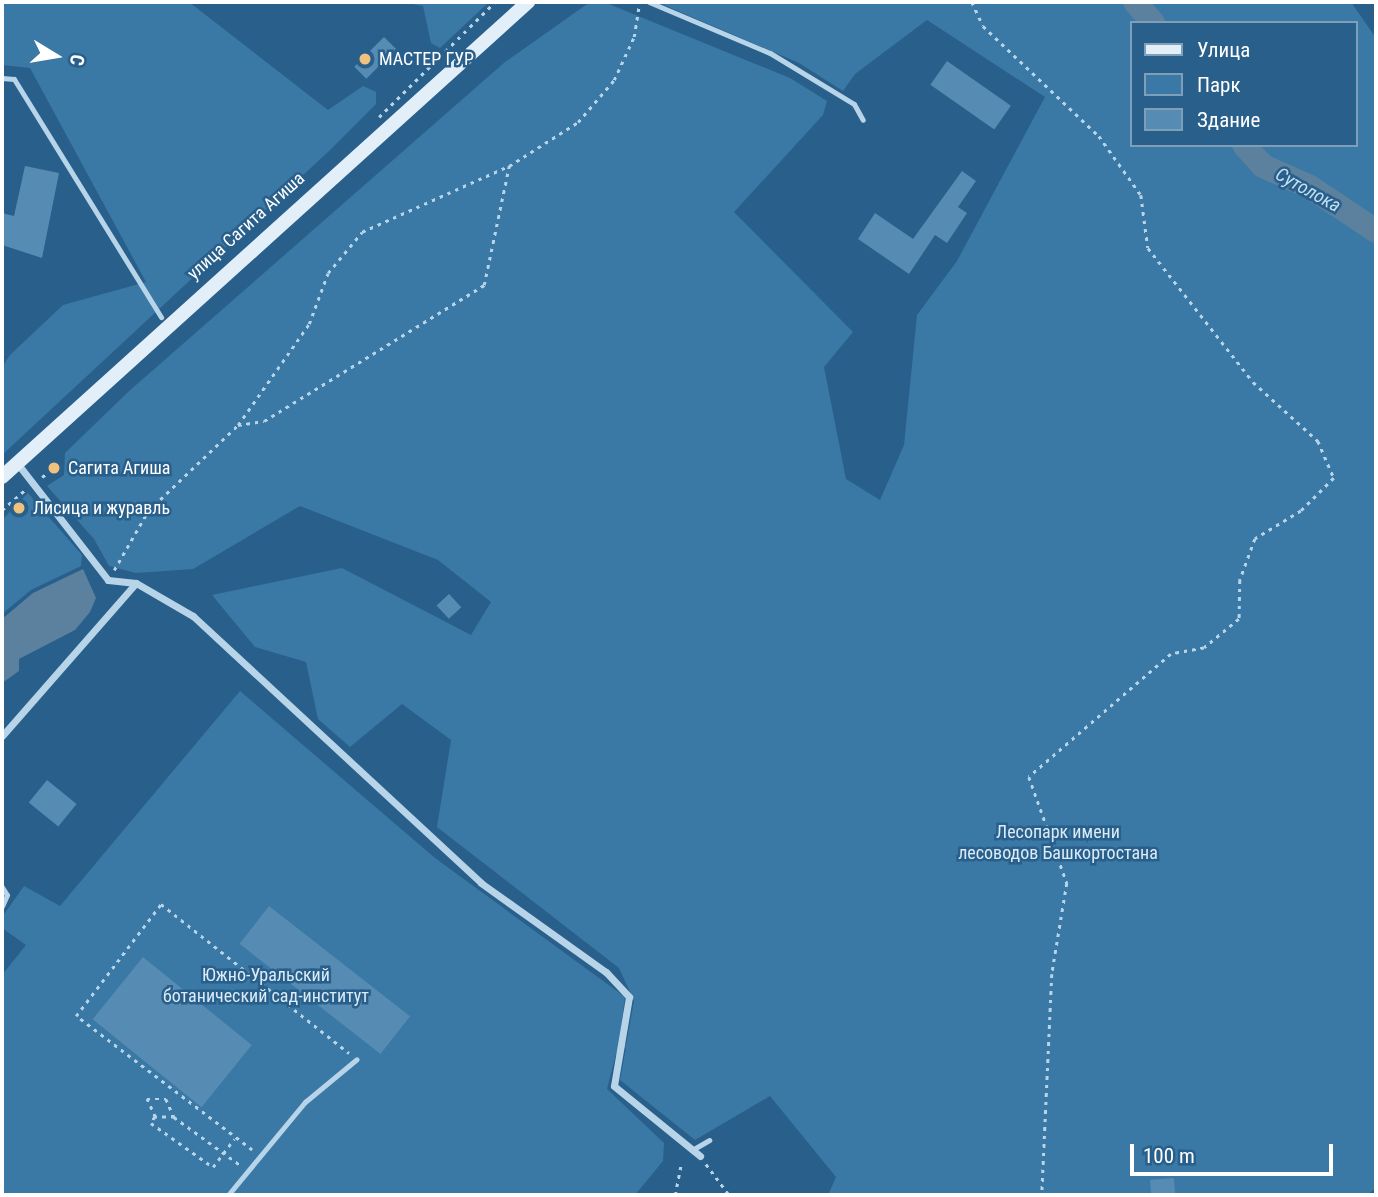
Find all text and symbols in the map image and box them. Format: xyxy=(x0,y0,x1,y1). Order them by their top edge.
north arrow xyxy=(21,21,91,91)
legend xyxy=(1130,21,1357,147)
text: Улица xyxy=(1197,38,1250,62)
place label: МАСТЕР ГУР xyxy=(379,48,474,70)
marker: МАСТЕР ГУР xyxy=(357,51,373,67)
text: С xyxy=(65,53,89,68)
text: Парк xyxy=(1197,73,1241,97)
text: Здание xyxy=(1197,108,1260,132)
water label: Сутолока xyxy=(1271,163,1345,217)
street label: улица Сагита Агиша xyxy=(183,168,309,284)
place label: Сагита Агиша xyxy=(68,457,170,479)
marker: Сагита Агиша xyxy=(46,460,62,476)
place label: Лисица и журавль xyxy=(33,497,170,519)
marker: Лисица и журавль xyxy=(11,500,27,516)
park label: Лесопарк имени лесоводов Башкортостана xyxy=(958,822,1158,864)
park label: Южно-Уральский ботанический сад-институт xyxy=(163,965,369,1007)
scale bar xyxy=(1133,1130,1336,1174)
text: 100 m xyxy=(1143,1144,1195,1168)

